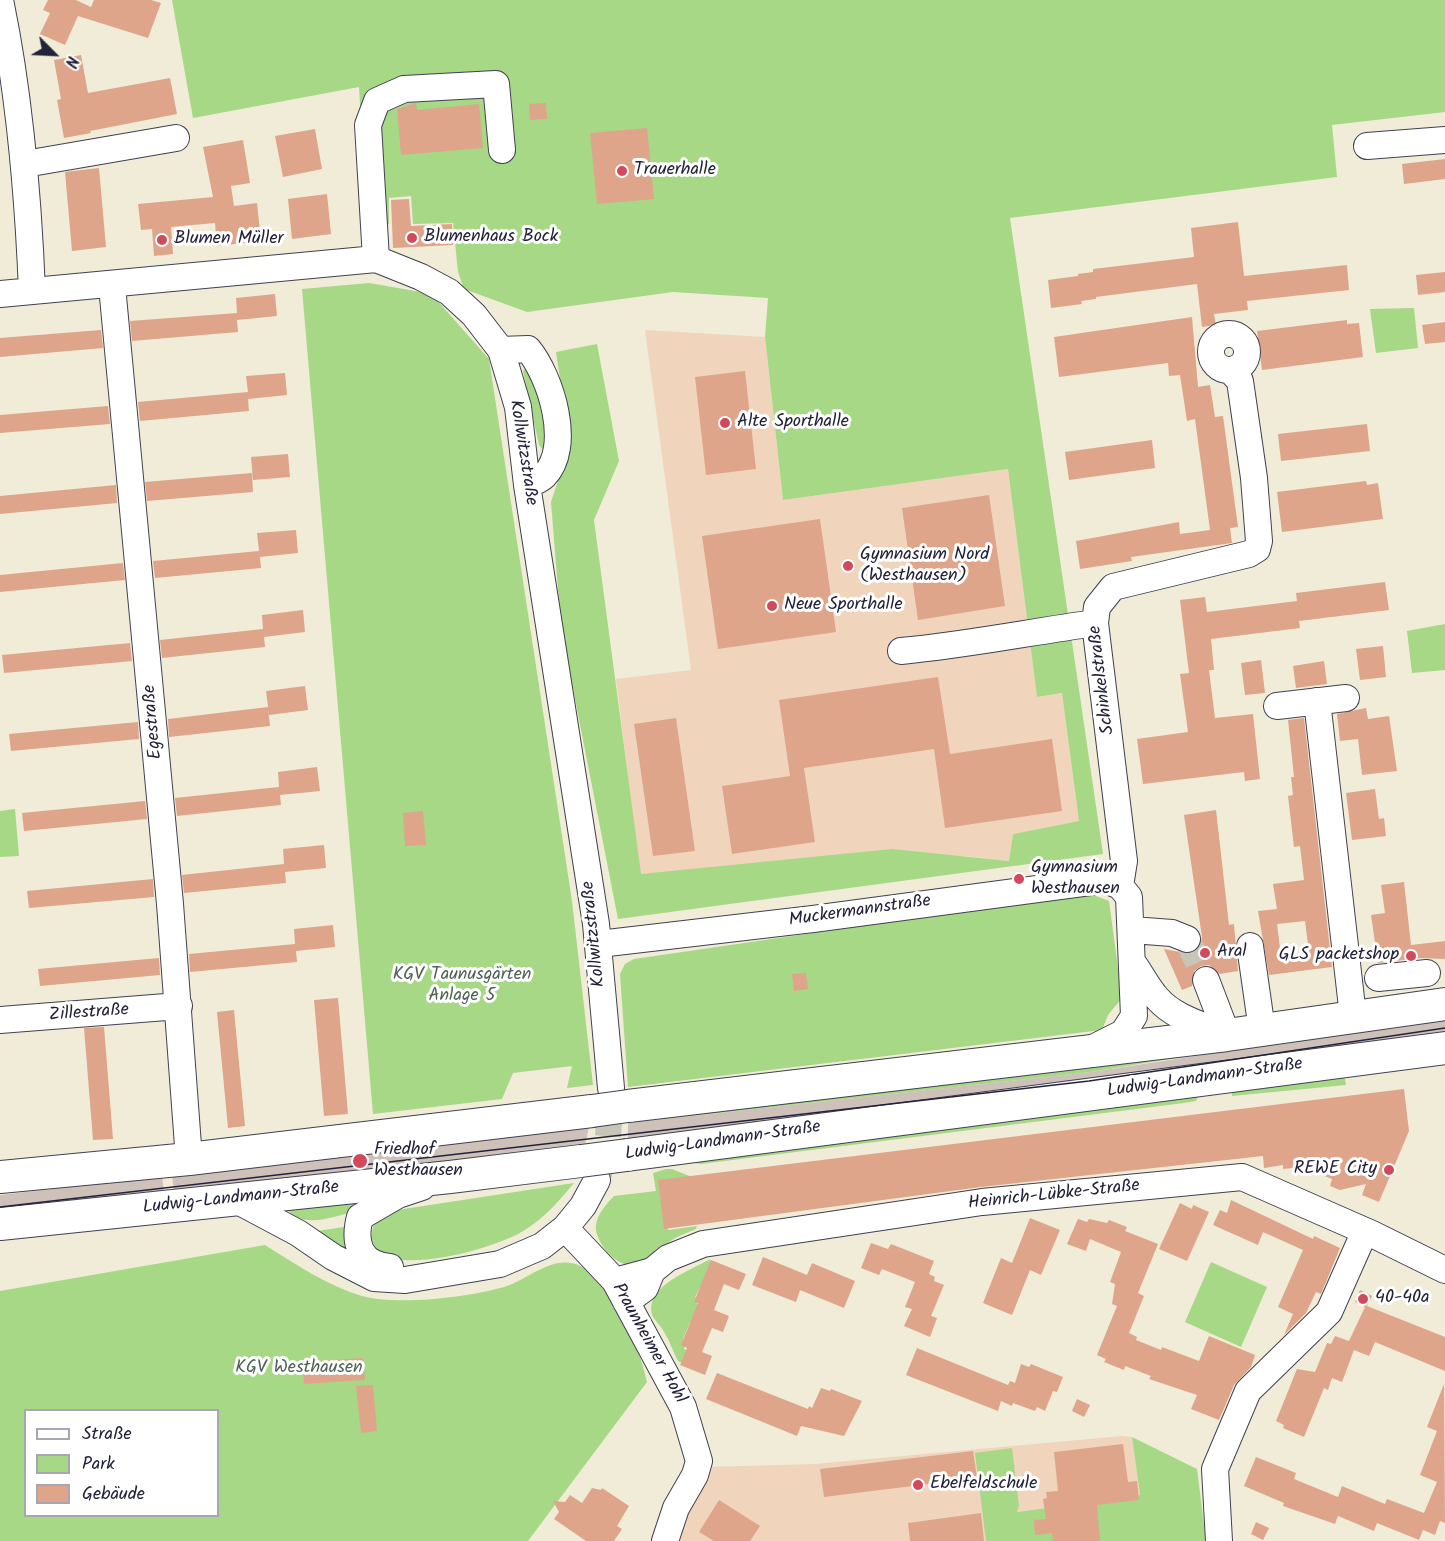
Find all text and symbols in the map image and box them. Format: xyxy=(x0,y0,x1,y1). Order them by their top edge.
north arrow xyxy=(24,24,84,84)
text: N xyxy=(57,52,84,71)
place label: Trauerhalle xyxy=(634,160,716,182)
marker: Trauerhalle xyxy=(615,164,629,178)
place label: Blumenhaus Bock xyxy=(424,227,558,249)
place label: Blumen Müller xyxy=(174,229,283,251)
marker: Blumenhaus Bock xyxy=(405,231,419,245)
marker: Blumen Müller xyxy=(155,233,169,247)
street label: Kollwitzstraße xyxy=(503,399,541,507)
place label: Alte Sporthalle xyxy=(737,412,849,434)
marker: Alte Sporthalle xyxy=(718,416,732,430)
place label: Gymnasium Nord (Westhausen) xyxy=(860,545,989,588)
marker: Gymnasium Nord (Westhausen) xyxy=(841,559,855,573)
place label: Neue Sporthalle xyxy=(784,595,903,617)
marker: Neue Sporthalle xyxy=(765,599,779,613)
street label: Schinkelstraße xyxy=(1086,624,1120,736)
street label: Egestraße xyxy=(140,684,168,760)
place label: Gymnasium Westhausen xyxy=(1031,858,1120,900)
marker: Gymnasium Westhausen xyxy=(1012,872,1026,886)
street label: Kollwitzstraße xyxy=(579,880,611,988)
street label: Muckermannstraße xyxy=(788,891,932,933)
place label: Aral xyxy=(1217,942,1247,964)
place label: GLS packetshop xyxy=(1279,945,1399,967)
marker: Aral xyxy=(1198,946,1212,960)
marker: GLS packetshop xyxy=(1404,949,1418,963)
park label: KGV Taunusgärten Anlage 5 xyxy=(393,965,531,1008)
street label: Zillestraße xyxy=(48,1000,130,1028)
street label: Ludwig-Landmann-Straße xyxy=(1106,1055,1304,1103)
street label: Ludwig-Landmann-Straße xyxy=(624,1118,822,1166)
place label: Friedhof Westhausen xyxy=(374,1140,463,1182)
marker: Friedhof Westhausen xyxy=(351,1152,369,1170)
place label: REWE City xyxy=(1294,1159,1377,1181)
marker: REWE City xyxy=(1382,1163,1396,1177)
street label: Heinrich-Lübke-Straße xyxy=(967,1176,1141,1216)
street label: Ludwig-Landmann-Straße xyxy=(142,1178,340,1220)
street label: Praunheimer Hohl xyxy=(606,1280,690,1408)
place label: 40-40a xyxy=(1375,1288,1430,1310)
marker: 40-40a xyxy=(1356,1292,1370,1306)
park label: KGV Westhausen xyxy=(235,1358,363,1380)
legend xyxy=(24,1409,219,1517)
text: Straße xyxy=(82,1420,132,1449)
text: Park xyxy=(82,1450,115,1479)
place label: Ebelfeldschule xyxy=(930,1474,1037,1496)
marker: Ebelfeldschule xyxy=(911,1478,925,1492)
text: Gebäude xyxy=(82,1480,145,1509)

